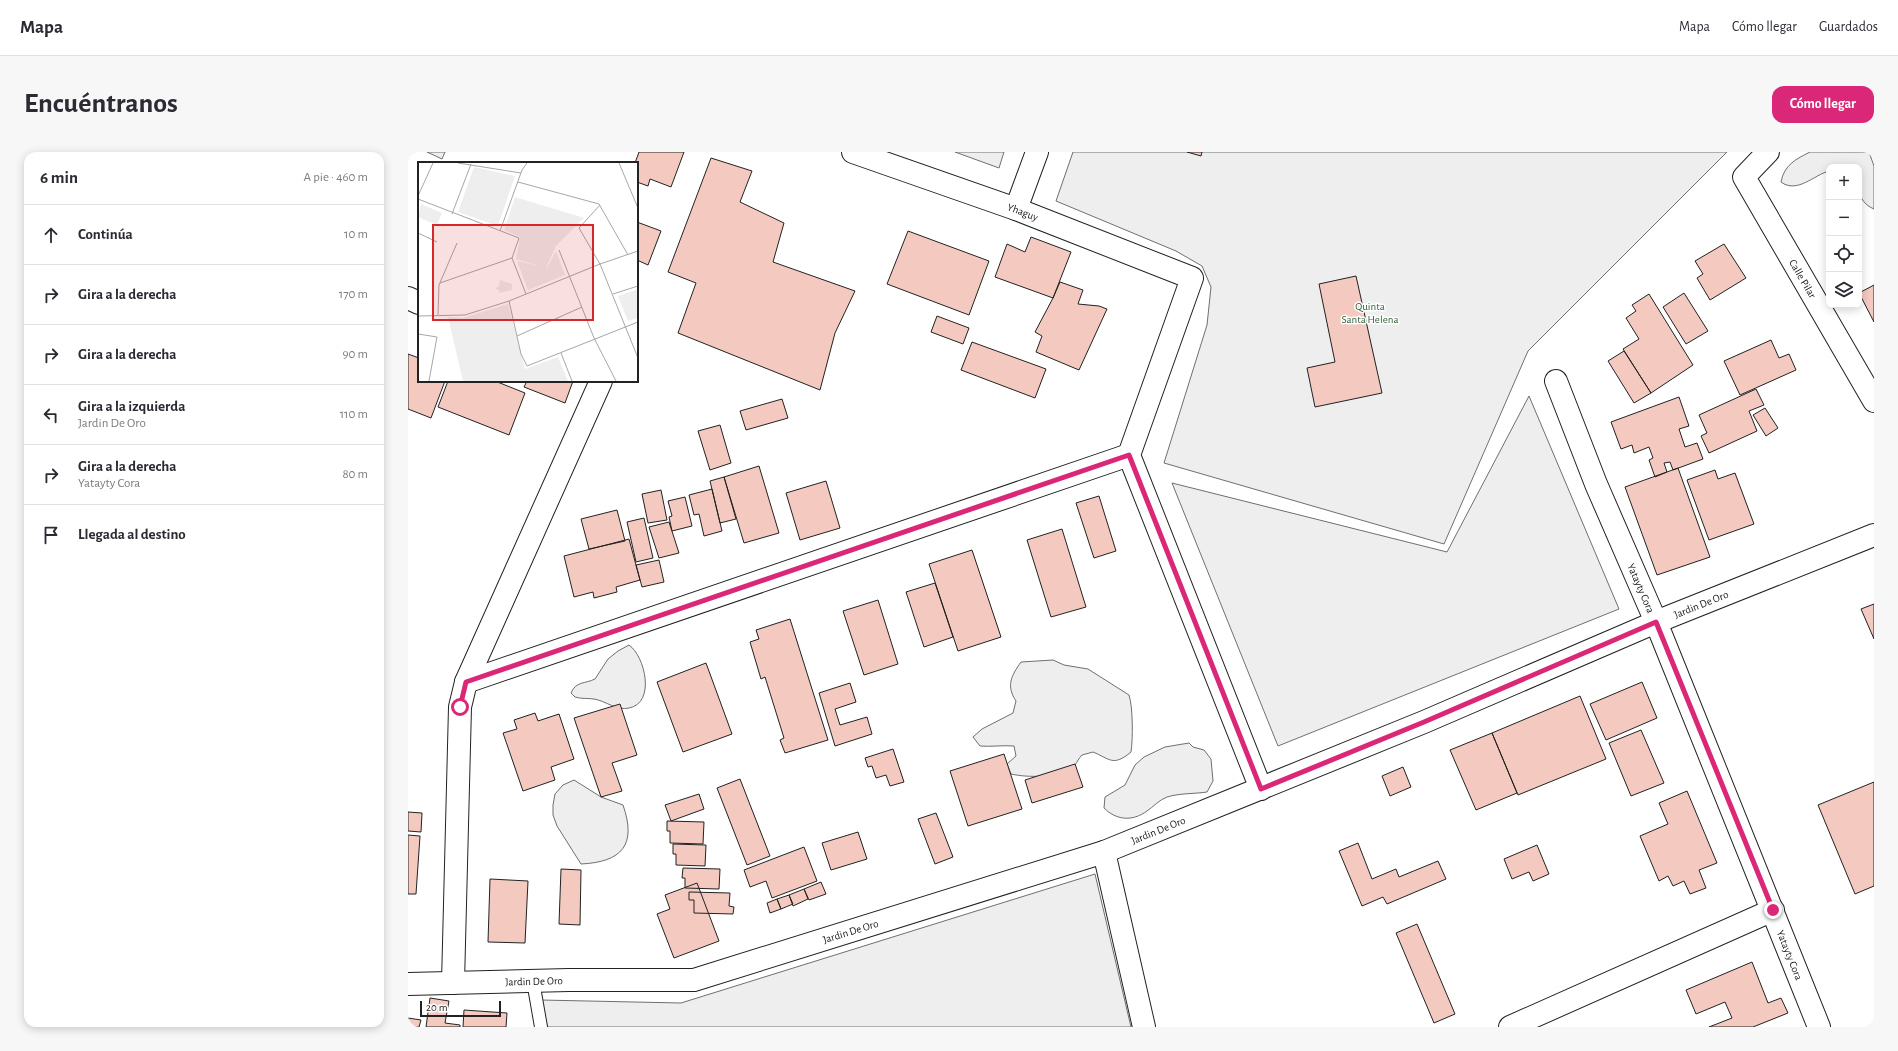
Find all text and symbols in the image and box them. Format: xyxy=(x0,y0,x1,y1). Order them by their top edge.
text: Mapa xyxy=(20,18,63,37)
text: Mapa xyxy=(1679,20,1710,34)
text: Cómo llegar xyxy=(1732,20,1797,34)
text: Guardados xyxy=(1819,20,1878,34)
button: Cómo llegar xyxy=(1772,86,1874,123)
text: Encuéntranos xyxy=(24,90,178,118)
inset map xyxy=(418,162,638,382)
map controls xyxy=(1826,164,1862,308)
button: + xyxy=(1826,164,1862,200)
text: 6 min xyxy=(40,169,78,186)
text: A pie · 460 m xyxy=(304,171,368,184)
button: − xyxy=(1826,200,1862,236)
street label: Yhaguy xyxy=(1006,201,1040,223)
icon: ahead xyxy=(40,224,62,246)
text: Continúa xyxy=(78,227,133,242)
text: 10 m xyxy=(344,228,368,241)
button: locate xyxy=(1826,236,1862,272)
street label: Calle Pilar xyxy=(1787,257,1818,300)
button: layers xyxy=(1826,272,1862,308)
icon: right xyxy=(40,284,62,306)
text: Gira a la derecha xyxy=(78,287,177,302)
text: 170 m xyxy=(339,288,368,301)
park label: Quinta Santa Helena xyxy=(1342,301,1398,325)
icon: right xyxy=(40,344,62,366)
text: Gira a la derecha xyxy=(78,347,177,362)
text: 90 m xyxy=(342,348,368,361)
text: Gira a la izquierda xyxy=(78,399,185,414)
icon: left xyxy=(40,404,62,426)
text: 110 m xyxy=(340,408,368,421)
text: Jardin De Oro xyxy=(78,417,146,430)
text: Gira a la derecha xyxy=(78,459,177,474)
icon: right xyxy=(40,464,62,486)
text: 80 m xyxy=(342,468,368,481)
text: Yatayty Cora xyxy=(78,477,140,490)
icon: arrive xyxy=(40,524,62,546)
text: Llegada al destino xyxy=(78,527,186,542)
street label: Yatayty Cora xyxy=(1625,562,1656,615)
street label: Jardin De Oro xyxy=(1672,589,1730,620)
route start xyxy=(451,698,469,716)
street label: Jardin De Oro xyxy=(1130,815,1187,846)
route end xyxy=(1764,901,1782,919)
street label: Jardin De Oro xyxy=(822,918,880,945)
street label: Yatayty Cora xyxy=(1775,929,1805,982)
street label: Jardin De Oro xyxy=(505,975,563,988)
scale bar xyxy=(420,999,501,1018)
text: 20 m xyxy=(426,1002,447,1013)

